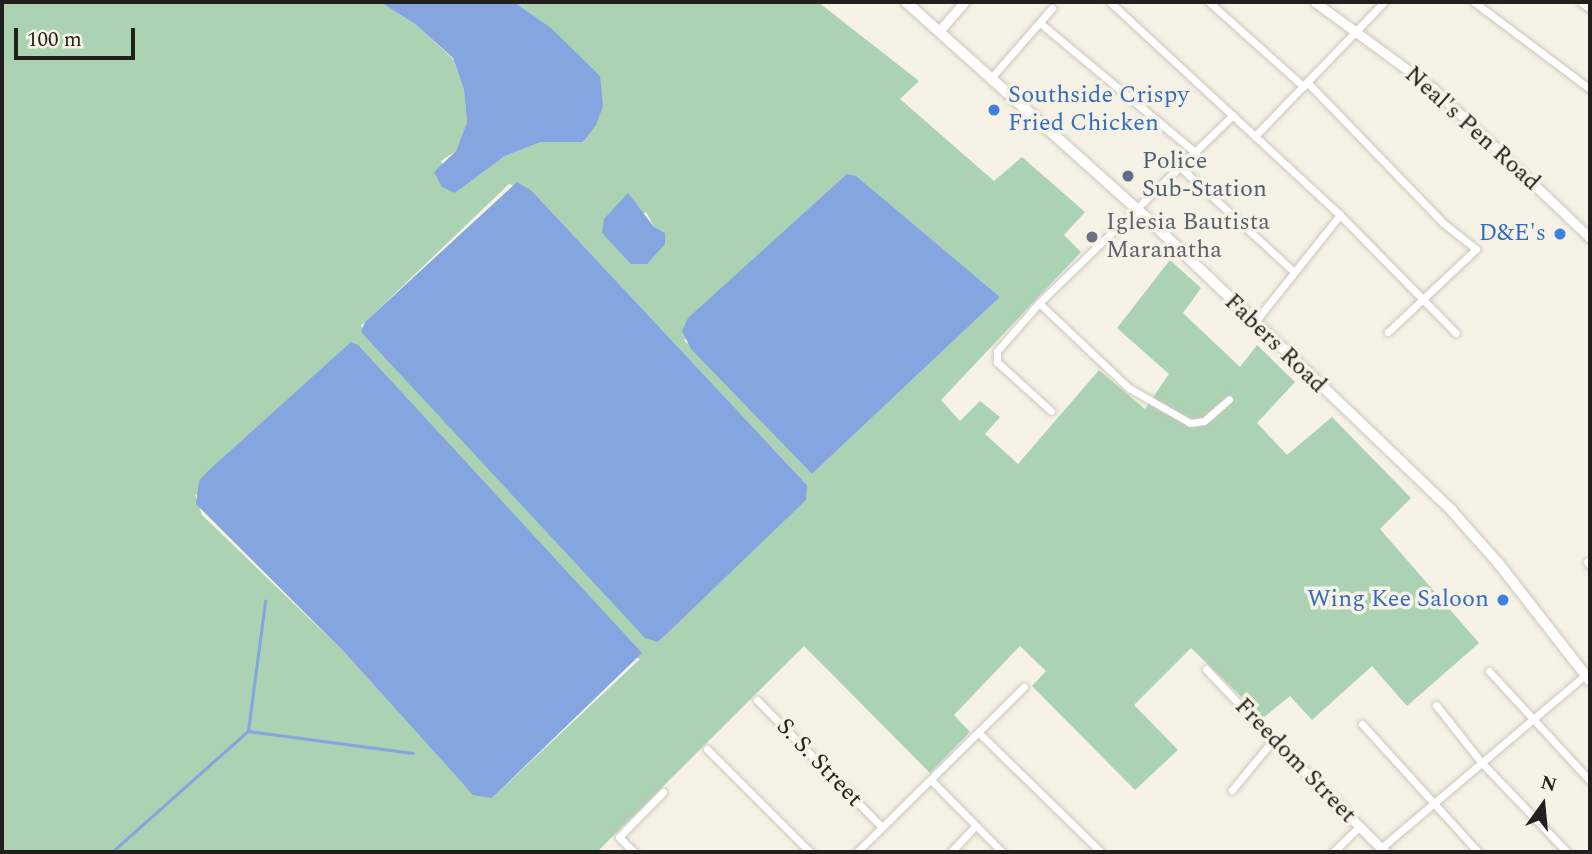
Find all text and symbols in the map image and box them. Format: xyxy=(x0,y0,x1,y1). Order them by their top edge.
scale bar xyxy=(18,14,138,58)
text: 100 m xyxy=(27,24,82,56)
street label: Neal's Pen Road xyxy=(1398,61,1546,197)
place label: Southside Crispy Fried Chicken xyxy=(1008,82,1189,138)
marker: Southside Crispy Fried Chicken xyxy=(986,102,1002,118)
place label: Police Sub-Station xyxy=(1142,148,1267,204)
marker: Police Sub-Station xyxy=(1120,168,1136,184)
place label: Iglesia Bautista Maranatha xyxy=(1106,209,1270,265)
place label: D&E's xyxy=(1479,220,1546,248)
marker: D&E's xyxy=(1552,226,1568,242)
marker: Iglesia Bautista Maranatha xyxy=(1084,229,1100,245)
street label: Fabers Road xyxy=(1218,288,1332,400)
place label: Wing Kee Saloon xyxy=(1307,586,1489,614)
marker: Wing Kee Saloon xyxy=(1495,592,1511,608)
street label: Freedom Street xyxy=(1228,692,1362,830)
street label: S. S. Street xyxy=(770,713,868,813)
text: N xyxy=(1537,768,1560,800)
north arrow xyxy=(1508,770,1578,840)

